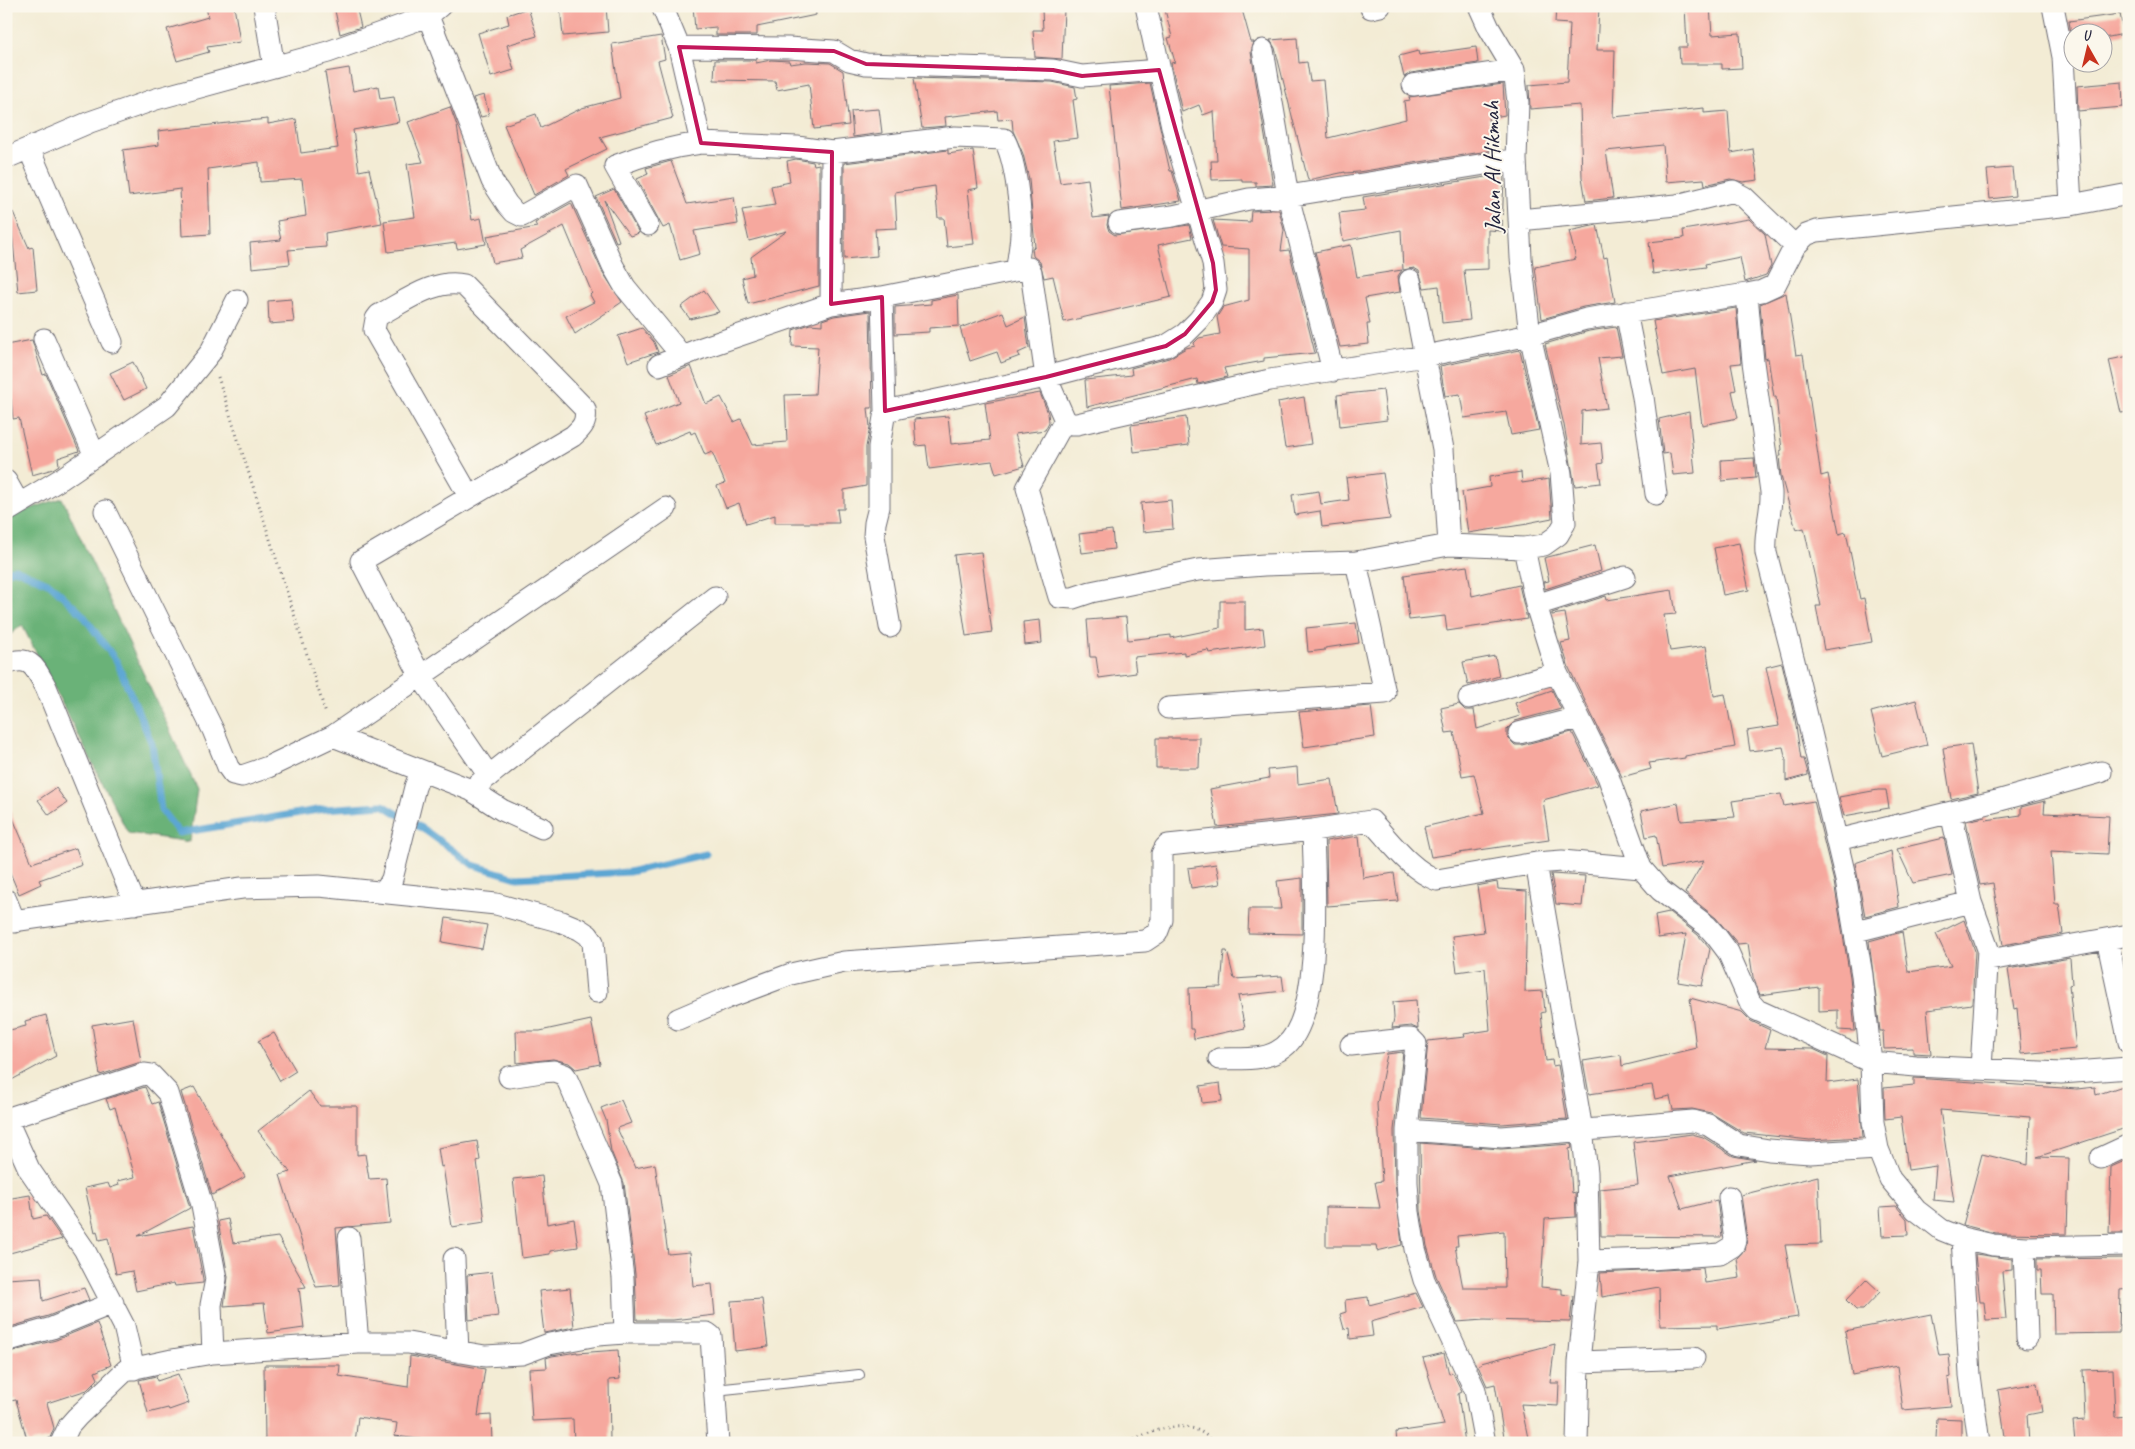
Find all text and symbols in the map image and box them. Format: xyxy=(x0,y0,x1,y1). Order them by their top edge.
north arrow xyxy=(2062,22,2112,72)
text: U xyxy=(2082,26,2094,45)
street label: Jalan Al Hikmah xyxy=(1476,100,1508,234)

